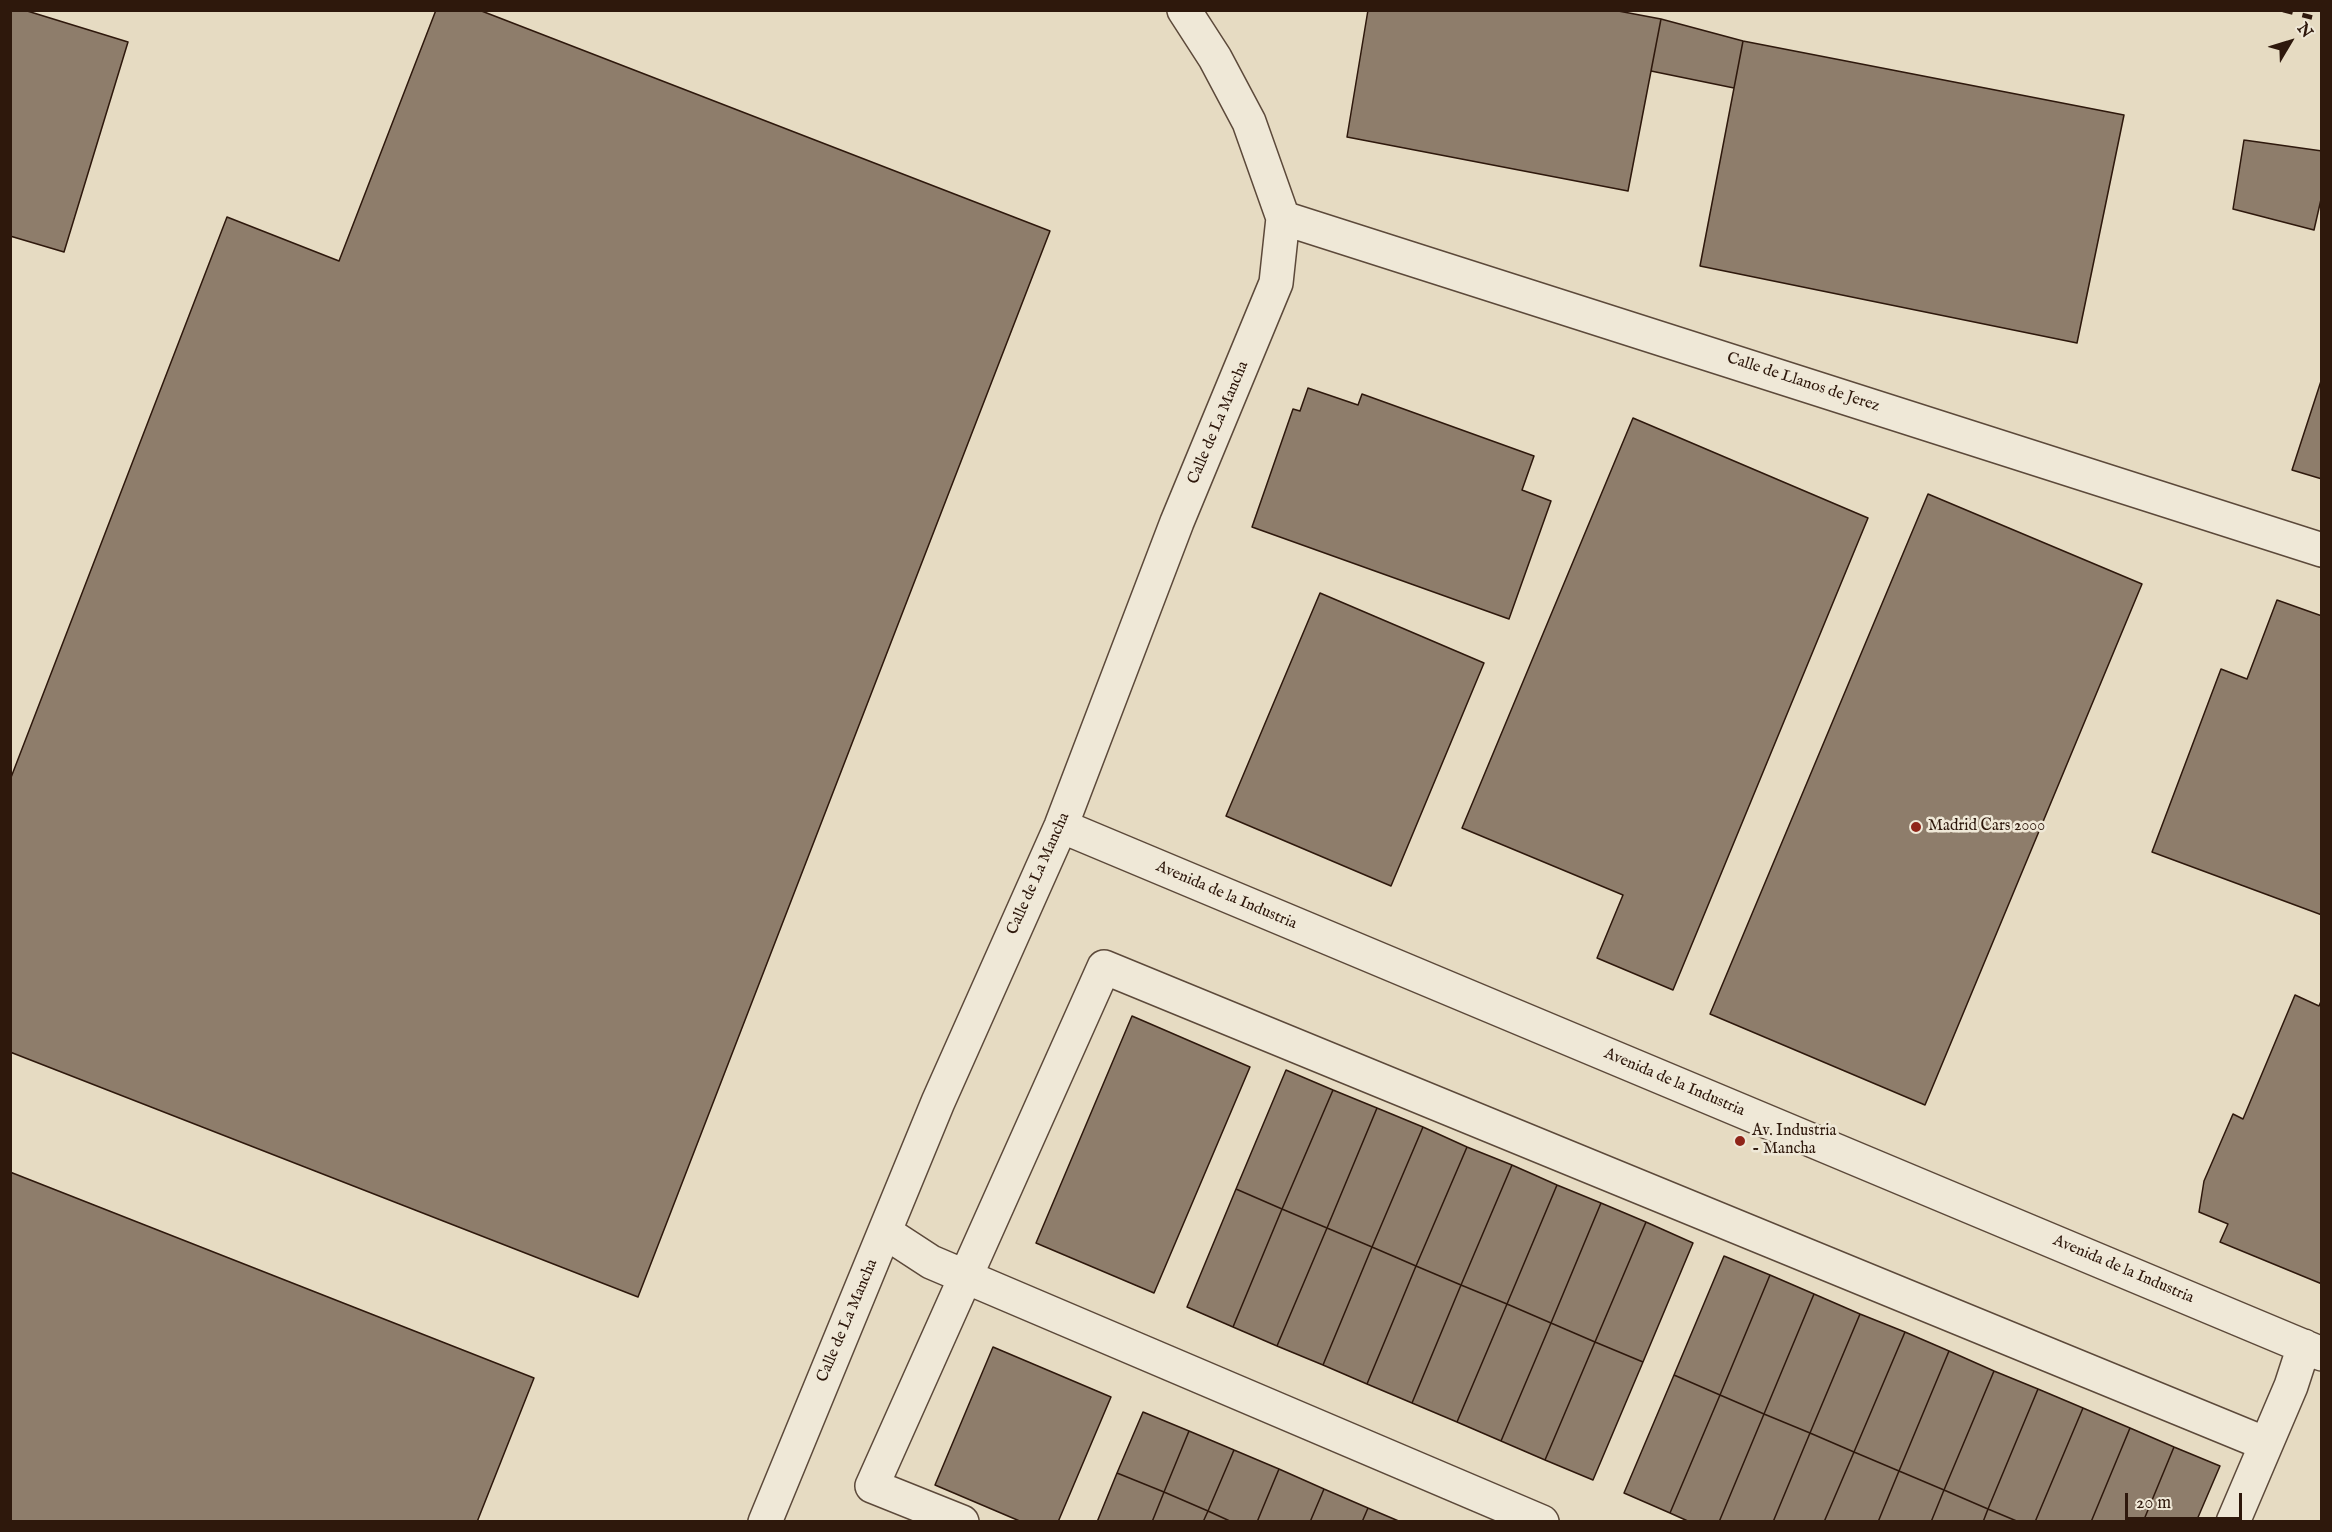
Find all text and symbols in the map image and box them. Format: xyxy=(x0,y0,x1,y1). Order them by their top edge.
north arrow xyxy=(2260,12,2320,72)
text: N xyxy=(2292,19,2316,43)
street label: Calle de Llanos de Jerez xyxy=(1724,349,1882,417)
street label: Calle de La Mancha xyxy=(1184,359,1254,487)
street label: Calle de La Mancha xyxy=(1003,810,1075,938)
place label: Madrid Cars 2000 xyxy=(1928,817,2045,837)
marker: Madrid Cars 2000 xyxy=(1909,820,1923,834)
street label: Avenida de la Industria xyxy=(1153,858,1299,934)
street label: Avenida de la Industria xyxy=(1601,1045,1747,1121)
place label: Av. Industria - Mancha xyxy=(1752,1122,1836,1160)
marker: Av. Industria - Mancha xyxy=(1733,1134,1747,1148)
street label: Avenida de la Industria xyxy=(2050,1232,2196,1308)
street label: Calle de La Mancha xyxy=(813,1257,883,1385)
scale bar xyxy=(2128,1481,2245,1519)
text: 20 m xyxy=(2136,1492,2171,1515)

